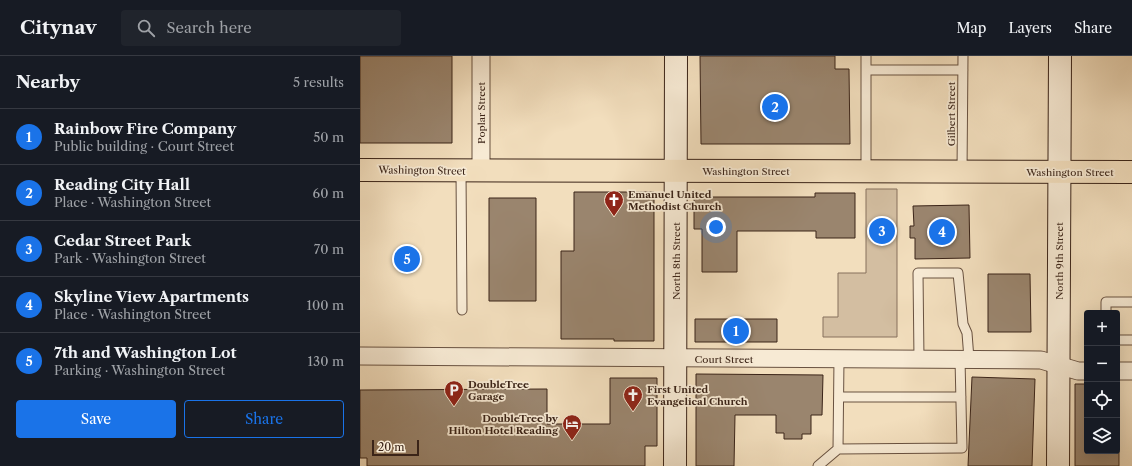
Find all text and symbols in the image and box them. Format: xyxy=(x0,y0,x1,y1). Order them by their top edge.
search box xyxy=(121,10,401,46)
text: Citynav xyxy=(20,16,97,39)
icon: search xyxy=(135,17,157,39)
text: Search here xyxy=(167,18,252,37)
text: Map xyxy=(956,19,986,37)
text: Layers xyxy=(1008,19,1052,37)
text: Share xyxy=(1074,19,1112,37)
text: Nearby xyxy=(16,72,80,92)
text: 5 results xyxy=(293,74,344,90)
street label: Gilbert Street xyxy=(945,81,958,146)
street label: Poplar Street xyxy=(475,82,488,144)
pin: 2 xyxy=(762,92,788,122)
text: Rainbow Fire Company xyxy=(54,119,236,138)
text: 1 xyxy=(26,129,32,145)
text: 50 m xyxy=(313,129,344,145)
text: Public building · Court Street xyxy=(54,138,234,154)
street label: Washington Street xyxy=(377,163,466,178)
street label: Washington Street xyxy=(701,165,790,178)
street label: Washington Street xyxy=(1025,166,1114,179)
text: Reading City Hall xyxy=(54,175,190,194)
text: 2 xyxy=(25,185,33,201)
text: 60 m xyxy=(313,185,344,201)
place label: Emanuel United Methodist Church xyxy=(628,188,722,213)
church icon: Emanuel United Methodist Church xyxy=(603,189,625,217)
text: Place · Washington Street xyxy=(54,194,211,210)
pin: 3 xyxy=(869,216,895,246)
your location xyxy=(706,217,726,237)
pin: 4 xyxy=(929,217,955,247)
street label: North 8th Street xyxy=(670,222,683,300)
street label: North 9th Street xyxy=(1053,222,1066,300)
text: Cedar Street Park xyxy=(54,231,191,250)
text: 3 xyxy=(25,241,33,257)
text: 70 m xyxy=(314,241,344,257)
pin: 5 xyxy=(394,244,420,274)
text: Park · Washington Street xyxy=(54,250,206,266)
text: Skyline View Apartments xyxy=(54,287,249,306)
text: 4 xyxy=(25,297,33,313)
text: 100 m xyxy=(306,297,344,313)
text: Place · Washington Street xyxy=(54,306,211,322)
map controls xyxy=(1084,310,1120,454)
button: + xyxy=(1084,310,1120,346)
pin: 1 xyxy=(723,316,749,346)
text: 7th and Washington Lot xyxy=(54,343,236,362)
button: − xyxy=(1084,346,1120,382)
text: 5 xyxy=(25,353,33,369)
text: 130 m xyxy=(308,353,344,369)
street label: Court Street xyxy=(695,353,754,366)
text: Parking · Washington Street xyxy=(54,362,225,378)
place label: DoubleTree Garage xyxy=(468,378,529,403)
parking icon: DoubleTree Garage xyxy=(443,379,465,407)
button: locate xyxy=(1084,382,1120,418)
place label: First United Evangelical Church xyxy=(647,383,748,408)
church icon: First United Evangelical Church xyxy=(622,384,644,412)
button: Save xyxy=(16,400,176,438)
button: Share xyxy=(184,400,344,438)
place label: DoubleTree by Hilton Hotel Reading xyxy=(448,412,559,437)
hotel icon: DoubleTree by Hilton Hotel Reading xyxy=(561,413,583,441)
button: layers xyxy=(1084,418,1120,454)
scale bar xyxy=(372,438,419,457)
text: 20 m xyxy=(378,440,404,454)

